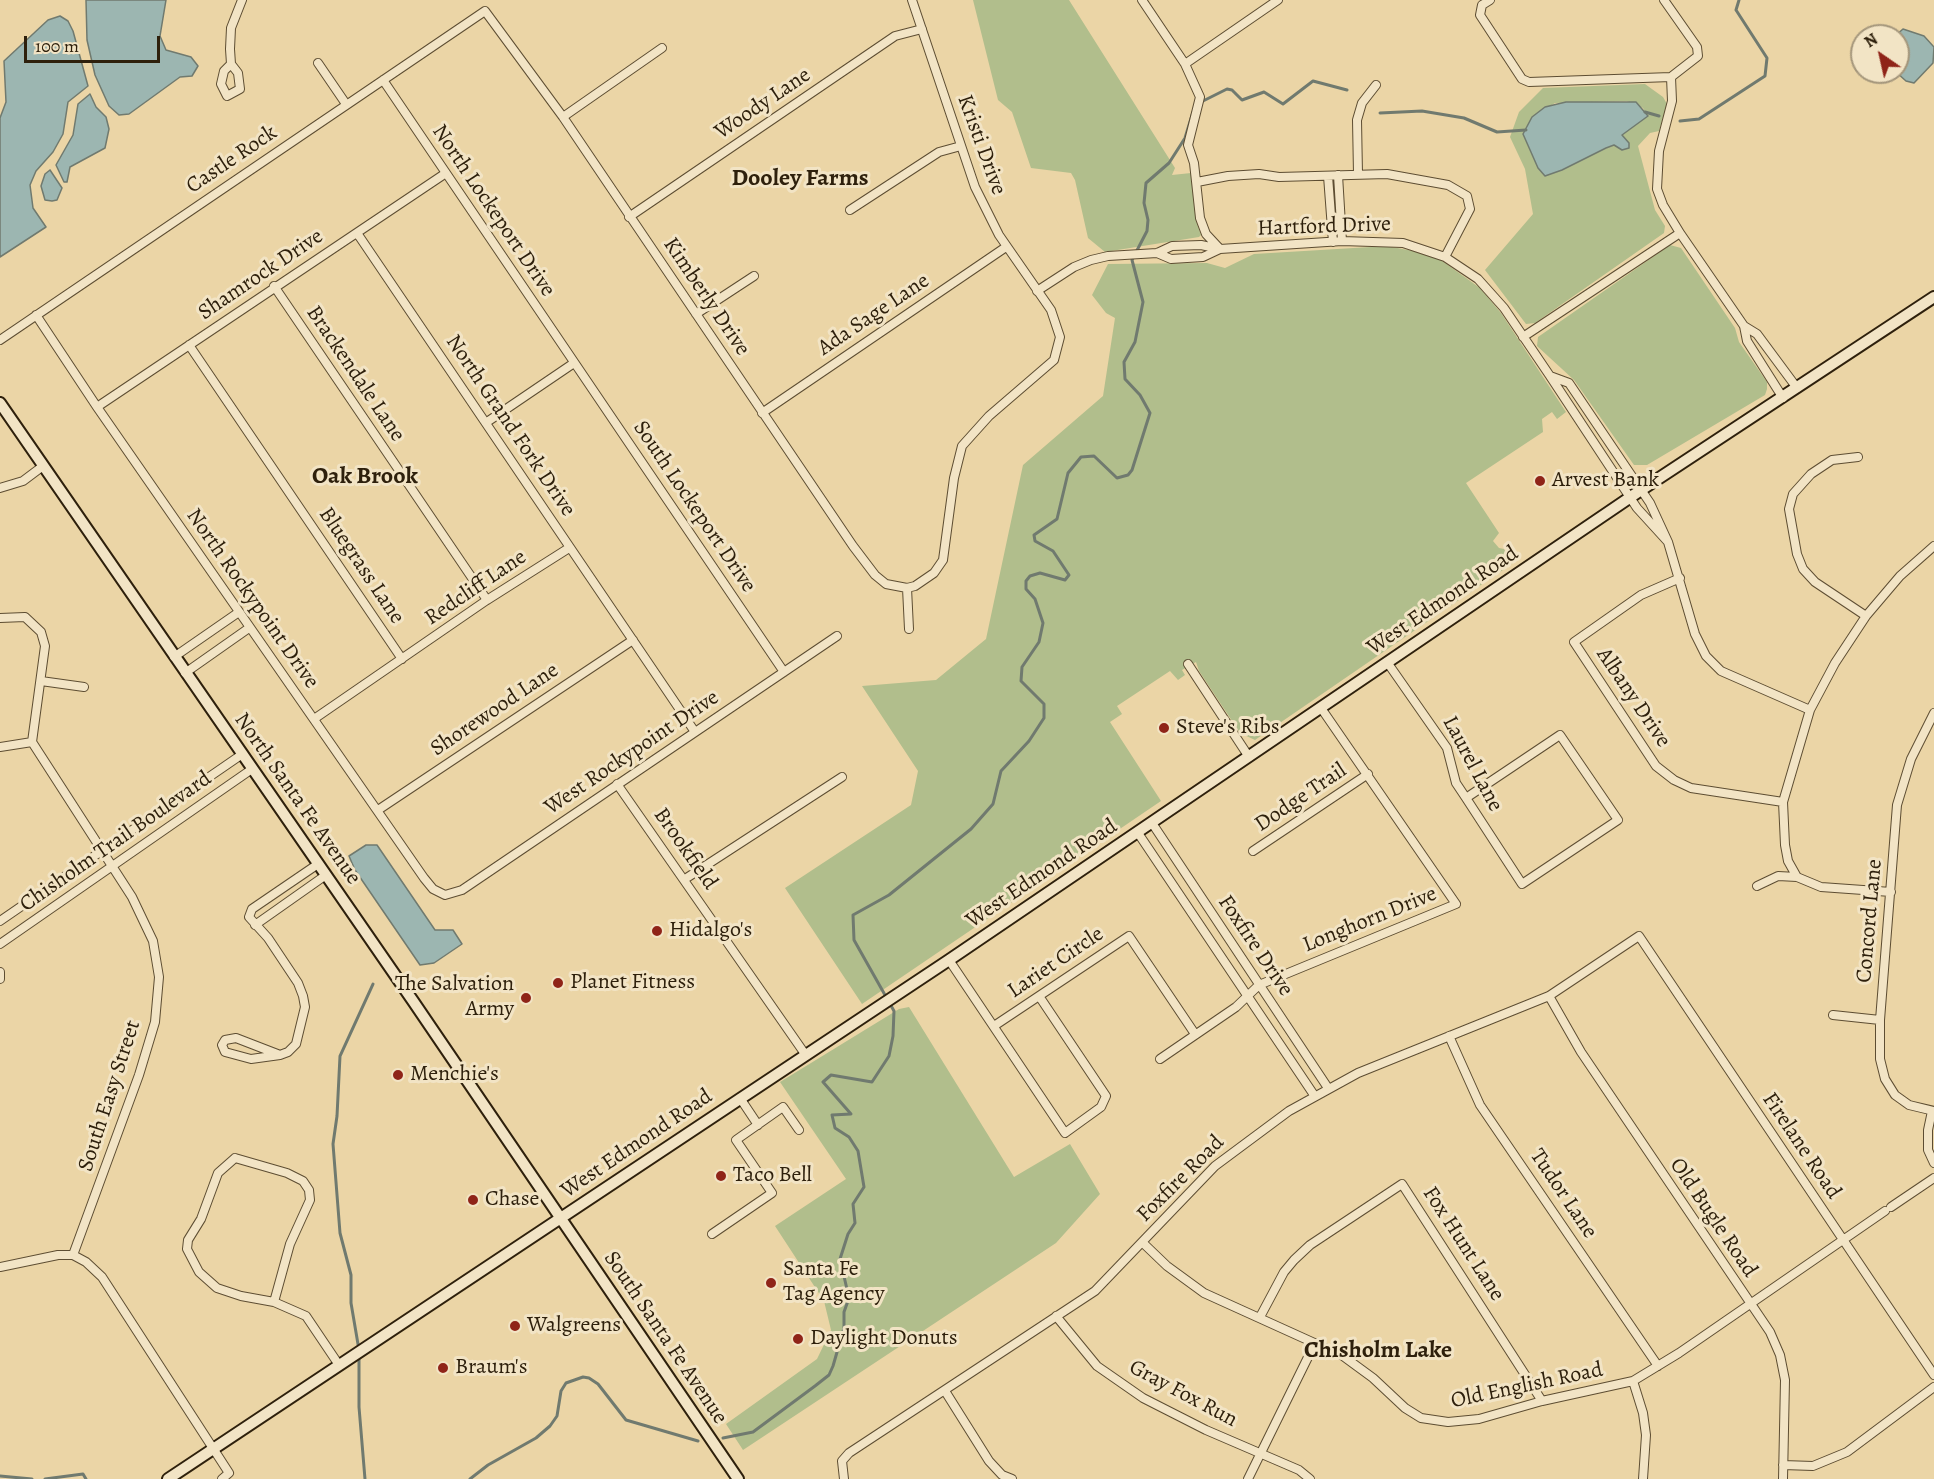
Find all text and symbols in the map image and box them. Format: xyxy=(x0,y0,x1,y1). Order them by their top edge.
scale bar xyxy=(27,24,164,62)
north arrow xyxy=(1850,24,1910,84)
text: N xyxy=(1860,28,1882,53)
text: 100 m xyxy=(35,34,79,58)
street label: Woody Lane xyxy=(710,62,816,146)
street label: Kristi Drive xyxy=(951,91,1011,199)
street label: Castle Rock xyxy=(182,120,282,200)
street label: North Lockeport Drive xyxy=(426,120,560,302)
district label: Dooley Farms xyxy=(731,165,869,193)
street label: Hartford Drive xyxy=(1257,211,1391,243)
street label: Shamrock Drive xyxy=(194,224,328,326)
street label: Kimberly Drive xyxy=(657,233,755,361)
street label: Ada Sage Lane xyxy=(813,268,935,362)
street label: Brackendale Lane xyxy=(300,301,410,447)
street label: North Grand Fork Drive xyxy=(439,330,581,522)
street label: South Lockeport Drive xyxy=(627,416,761,598)
district label: Oak Brook xyxy=(312,463,418,491)
place label: Arvest Bank xyxy=(1552,468,1659,494)
marker: Arvest Bank xyxy=(1533,474,1547,488)
street label: Bluegrass Lane xyxy=(312,503,410,629)
street label: North Rockypoint Drive xyxy=(180,504,324,694)
street label: West Edmond Road xyxy=(1362,541,1524,661)
street label: Redcliff Lane xyxy=(420,544,532,632)
street label: Albany Drive xyxy=(1590,643,1676,753)
street label: Shorewood Lane xyxy=(426,657,564,763)
street label: West Rockypoint Drive xyxy=(540,685,724,821)
street label: North Santa Fe Avenue xyxy=(228,708,366,890)
street label: Laurel Lane xyxy=(1436,712,1508,816)
place label: Steve's Ribs xyxy=(1176,715,1279,741)
marker: Steve's Ribs xyxy=(1157,721,1171,735)
street label: Dodge Trail xyxy=(1250,758,1352,838)
street label: Chisholm Trail Boulevard xyxy=(15,766,217,918)
street label: Brookfield xyxy=(647,803,723,895)
street label: West Edmond Road xyxy=(961,814,1123,934)
street label: Concord Lane xyxy=(1851,858,1889,984)
street label: Longhorn Drive xyxy=(1299,881,1441,959)
street label: Foxfire Drive xyxy=(1212,891,1298,1001)
place label: Hidalgo's xyxy=(669,918,752,944)
street label: Lariet Circle xyxy=(1003,921,1109,1005)
marker: Hidalgo's xyxy=(650,924,664,938)
place label: Planet Fitness xyxy=(570,970,695,996)
place label: The Salvation Army xyxy=(395,972,514,1023)
marker: Planet Fitness xyxy=(551,976,565,990)
marker: The Salvation Army xyxy=(519,991,533,1005)
street label: South Easy Street xyxy=(73,1017,147,1175)
place label: Menchie's xyxy=(410,1062,499,1088)
marker: Menchie's xyxy=(391,1068,405,1082)
street label: West Edmond Road xyxy=(556,1084,718,1204)
street label: Firelane Road xyxy=(1756,1088,1846,1204)
street label: Foxfire Road xyxy=(1132,1130,1230,1228)
street label: Tudor Lane xyxy=(1524,1144,1602,1244)
street label: Old Bugle Road xyxy=(1663,1153,1763,1283)
place label: Taco Bell xyxy=(733,1163,812,1189)
marker: Taco Bell xyxy=(714,1169,728,1183)
street label: Fox Hunt Lane xyxy=(1416,1182,1510,1306)
place label: Chase xyxy=(485,1187,539,1213)
marker: Chase xyxy=(466,1193,480,1207)
street label: South Santa Fe Avenue xyxy=(597,1247,733,1429)
place label: Santa Fe Tag Agency xyxy=(783,1257,884,1308)
marker: Santa Fe Tag Agency xyxy=(764,1276,778,1290)
place label: Walgreens xyxy=(527,1313,621,1339)
marker: Walgreens xyxy=(508,1319,522,1333)
place label: Daylight Donuts xyxy=(810,1326,958,1352)
marker: Daylight Donuts xyxy=(791,1332,805,1346)
district label: Chisholm Lake xyxy=(1304,1337,1452,1365)
street label: Gray Fox Run xyxy=(1124,1354,1242,1434)
place label: Braum's xyxy=(455,1355,528,1381)
street label: Old English Road xyxy=(1449,1357,1605,1415)
marker: Braum's xyxy=(436,1361,450,1375)

